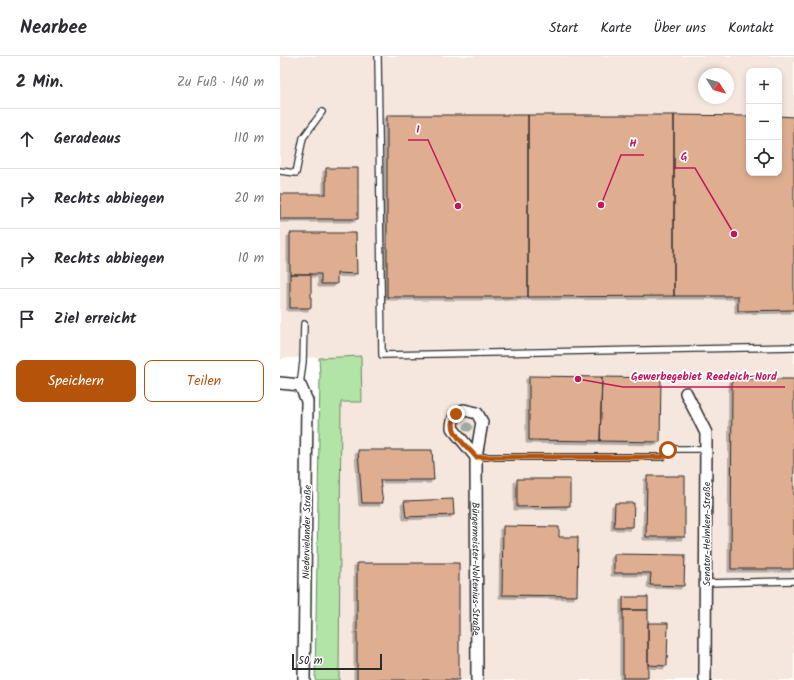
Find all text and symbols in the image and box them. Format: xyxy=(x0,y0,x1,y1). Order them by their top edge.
text: Nearbee xyxy=(20,13,87,43)
text: Start xyxy=(549,17,578,39)
text: Karte xyxy=(600,17,632,39)
text: Über uns xyxy=(654,17,706,39)
text: Kontakt xyxy=(728,17,774,39)
north arrow xyxy=(698,68,734,104)
map controls xyxy=(746,68,782,176)
button: + xyxy=(746,68,782,104)
text: 2 Min. xyxy=(16,69,63,96)
text: Zu Fuß · 140 m xyxy=(177,72,264,93)
button: − xyxy=(746,104,782,140)
callout: I xyxy=(408,117,428,140)
text: I xyxy=(416,121,420,139)
text: Geradeaus xyxy=(54,127,121,151)
icon: ahead xyxy=(16,128,38,150)
text: 110 m xyxy=(234,128,264,149)
callout: H xyxy=(621,132,644,155)
text: H xyxy=(629,135,637,153)
button: locate xyxy=(746,140,782,176)
callout: G xyxy=(673,145,695,168)
text: G xyxy=(681,148,687,166)
text: Rechts abbiegen xyxy=(54,187,164,211)
icon: right xyxy=(16,188,38,210)
text: 20 m xyxy=(234,188,264,209)
text: Rechts abbiegen xyxy=(54,247,164,271)
icon: right xyxy=(16,248,38,270)
text: 10 m xyxy=(238,248,264,269)
text: Ziel erreicht xyxy=(54,307,137,331)
icon: arrive xyxy=(16,308,38,330)
button: Speichern xyxy=(16,360,136,402)
button: Teilen xyxy=(144,360,264,402)
callout: Gewerbegebiet Reedeich-Nord xyxy=(623,364,785,387)
text: Gewerbegebiet Reedeich-Nord xyxy=(631,368,778,386)
route end xyxy=(447,405,465,423)
route start xyxy=(659,441,677,459)
street label: Senator-Helmken-Straße xyxy=(699,481,715,586)
street label: Niedervielander Straße xyxy=(298,484,316,579)
street label: Bürgermeister-Noltenius-Straße xyxy=(467,502,484,636)
scale bar xyxy=(292,652,382,671)
text: 50 m xyxy=(298,652,323,670)

